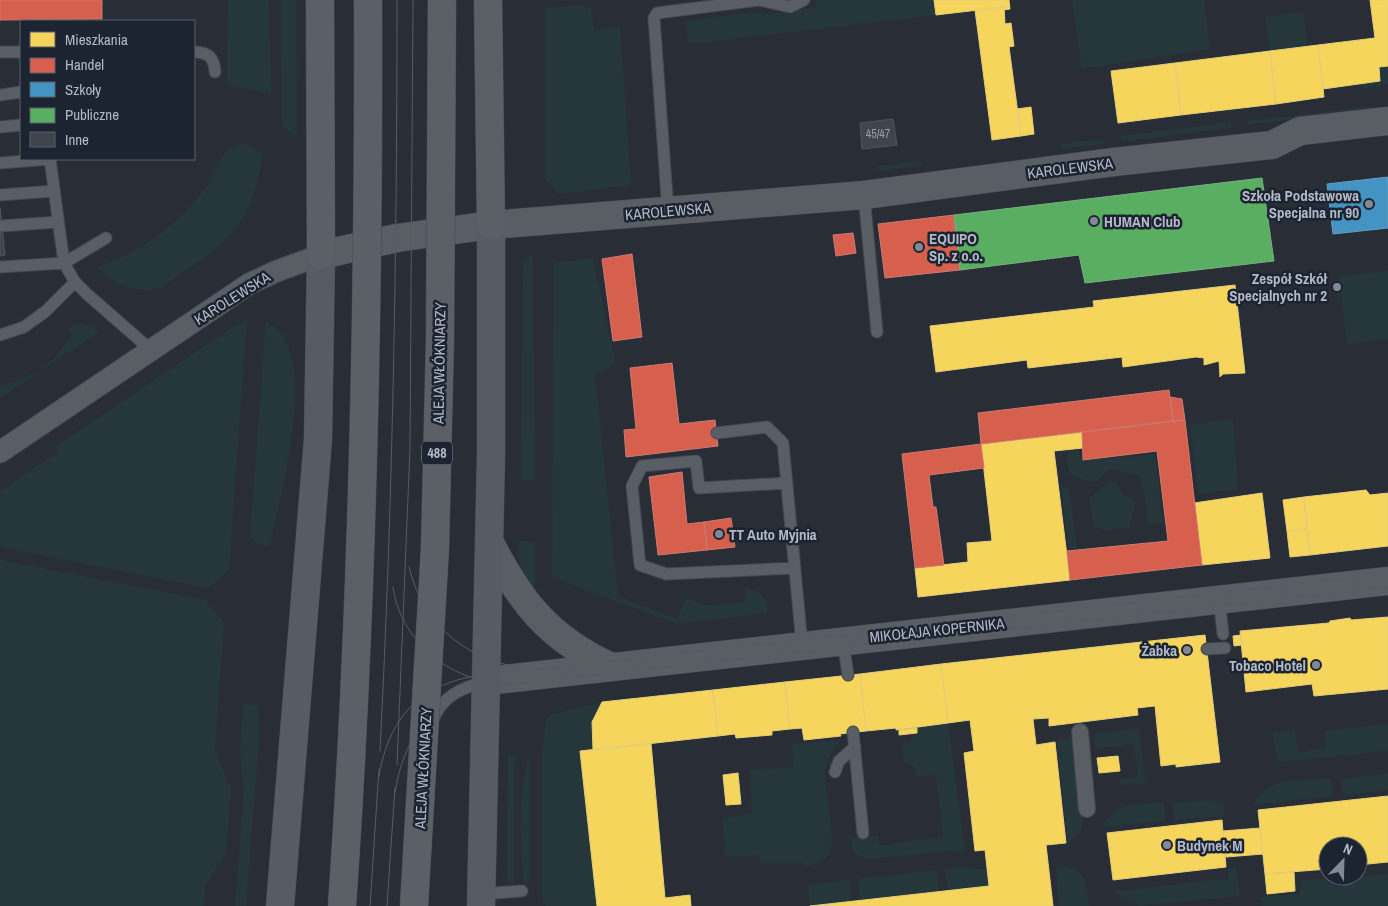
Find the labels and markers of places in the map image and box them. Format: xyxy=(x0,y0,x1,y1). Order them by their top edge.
place label: Szkoła Podstawowa Specjalna nr 90 xyxy=(1242,185,1359,223)
marker: Szkoła Podstawowa Specjalna nr 90 xyxy=(1363,198,1375,210)
place label: HUMAN Club xyxy=(1104,211,1181,232)
marker: HUMAN Club xyxy=(1088,215,1100,227)
place label: EQUIPO Sp. z o.o. xyxy=(929,228,983,266)
marker: EQUIPO Sp. z o.o. xyxy=(913,241,925,253)
place label: Zespół Szkół Specjalnych nr 2 xyxy=(1229,268,1328,306)
marker: Zespół Szkół Specjalnych nr 2 xyxy=(1331,281,1343,293)
place label: TT Auto Myjnia xyxy=(729,524,817,545)
marker: TT Auto Myjnia xyxy=(713,528,725,540)
place label: Żabka xyxy=(1141,640,1177,661)
marker: Żabka xyxy=(1181,644,1193,656)
place label: Tobaco Hotel xyxy=(1229,655,1306,676)
marker: Tobaco Hotel xyxy=(1310,659,1322,671)
place label: Budynek M xyxy=(1177,835,1243,856)
marker: Budynek M xyxy=(1161,839,1173,851)

